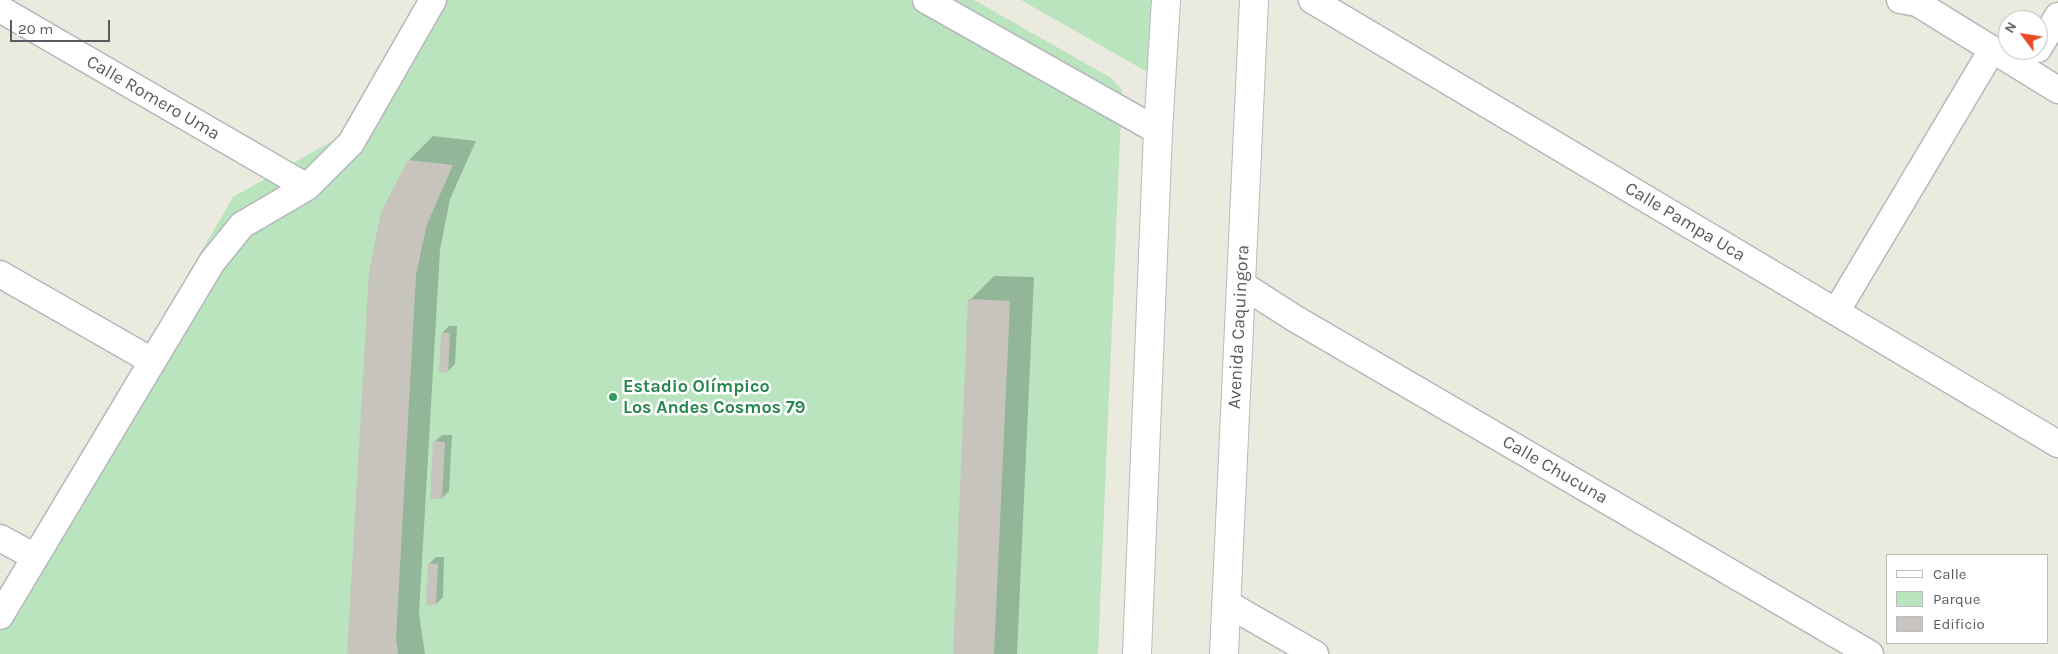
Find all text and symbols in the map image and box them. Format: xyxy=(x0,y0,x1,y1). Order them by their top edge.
scale bar xyxy=(12,10,112,42)
north arrow xyxy=(1998,10,2048,60)
text: N xyxy=(2001,19,2020,36)
text: 20 m xyxy=(18,20,53,38)
street label: Calle Romero Uma xyxy=(82,51,224,145)
street label: Calle Pampa Uca xyxy=(1621,177,1749,267)
street label: Avenida Caquingora xyxy=(1224,244,1254,410)
place label: Estadio Olímpico Los Andes Cosmos 79 xyxy=(623,376,806,418)
marker: Estadio Olímpico Los Andes Cosmos 79 xyxy=(607,391,619,403)
street label: Calle Chucuna xyxy=(1498,431,1612,509)
legend xyxy=(1886,554,2048,644)
text: Calle xyxy=(1933,565,1967,583)
text: Parque xyxy=(1933,590,1981,608)
text: Edificio xyxy=(1933,615,1985,633)

